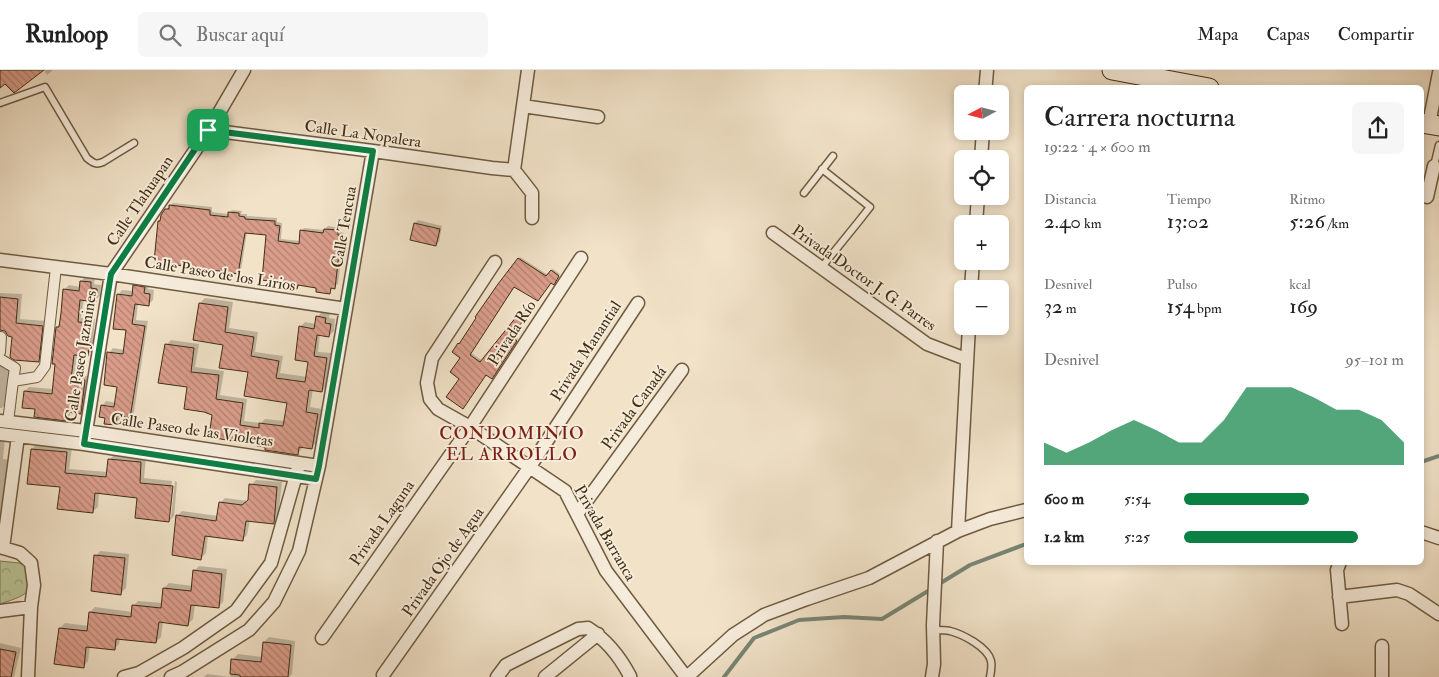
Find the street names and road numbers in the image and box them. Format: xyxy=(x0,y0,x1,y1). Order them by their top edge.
street label: Calle La Nopalera xyxy=(303,116,423,153)
street label: Calle Tlahuapan xyxy=(102,152,178,251)
street label: Calle Tencua xyxy=(327,184,361,269)
street label: Privada Doctor J. G. Parres xyxy=(787,220,940,336)
street label: Calle Paseo de los Lirios xyxy=(143,252,297,296)
street label: Calle Paseo Jazmines xyxy=(61,289,102,423)
street label: Privada Río xyxy=(483,296,541,369)
street label: Privada Manantial xyxy=(546,297,626,405)
street label: Privada Canadá xyxy=(597,362,671,454)
street label: Calle Paseo de las Violetas xyxy=(110,409,274,451)
street label: Privada Laguna xyxy=(345,476,419,570)
street label: Privada Barranca xyxy=(569,481,641,585)
street label: Privada Ojo de Agua xyxy=(398,503,489,621)

